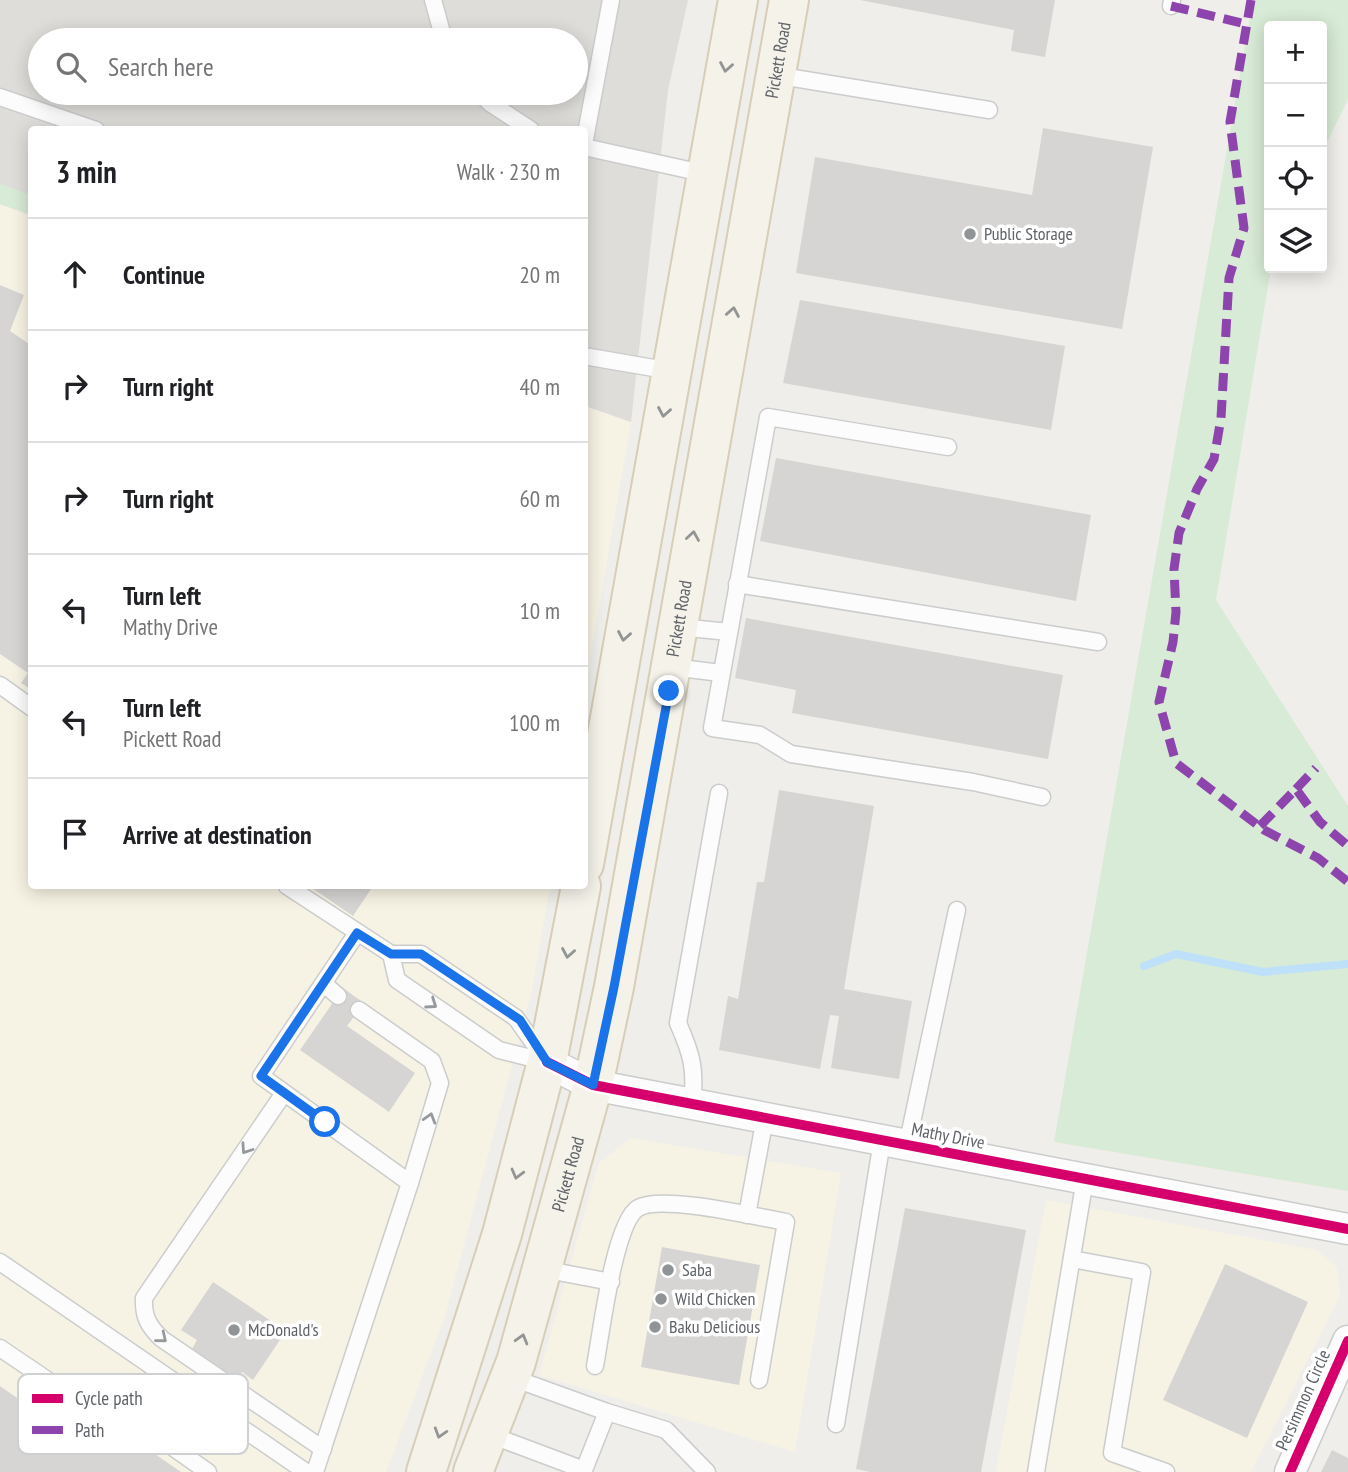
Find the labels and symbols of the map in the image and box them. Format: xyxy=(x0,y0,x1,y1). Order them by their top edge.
street label: Pickett Road xyxy=(760,20,796,100)
one-way arrow xyxy=(720,61,735,73)
place label: Public Storage xyxy=(984,222,1073,245)
marker: Public Storage xyxy=(962,226,978,242)
one-way arrow xyxy=(725,306,740,318)
one-way arrow xyxy=(657,406,672,418)
one-way arrow xyxy=(685,530,700,542)
street label: Pickett Road xyxy=(661,578,697,658)
one-way arrow xyxy=(618,630,633,642)
route end xyxy=(653,675,684,706)
one-way arrow xyxy=(562,947,577,959)
one-way arrow xyxy=(424,996,437,1008)
route start xyxy=(309,1106,340,1137)
one-way arrow xyxy=(421,1112,436,1124)
street label: Mathy Drive xyxy=(909,1117,987,1154)
street label: Pickett Road xyxy=(546,1134,589,1214)
one-way arrow xyxy=(242,1141,254,1154)
one-way arrow xyxy=(511,1168,525,1180)
place label: Saba xyxy=(682,1258,712,1281)
marker: Saba xyxy=(660,1262,676,1278)
place label: Wild Chicken xyxy=(675,1287,755,1310)
marker: Wild Chicken xyxy=(653,1291,669,1307)
place label: Baku Delicious xyxy=(669,1315,760,1338)
place label: McDonald's xyxy=(248,1318,319,1341)
marker: Baku Delicious xyxy=(647,1319,663,1335)
marker: McDonald's xyxy=(226,1322,242,1338)
one-way arrow xyxy=(153,1330,166,1342)
one-way arrow xyxy=(514,1333,529,1345)
street label: Persimmon Circle xyxy=(1270,1346,1335,1454)
legend xyxy=(18,1374,248,1454)
text: Cycle path xyxy=(75,1386,143,1410)
text: Path xyxy=(75,1418,104,1442)
one-way arrow xyxy=(433,1427,448,1439)

